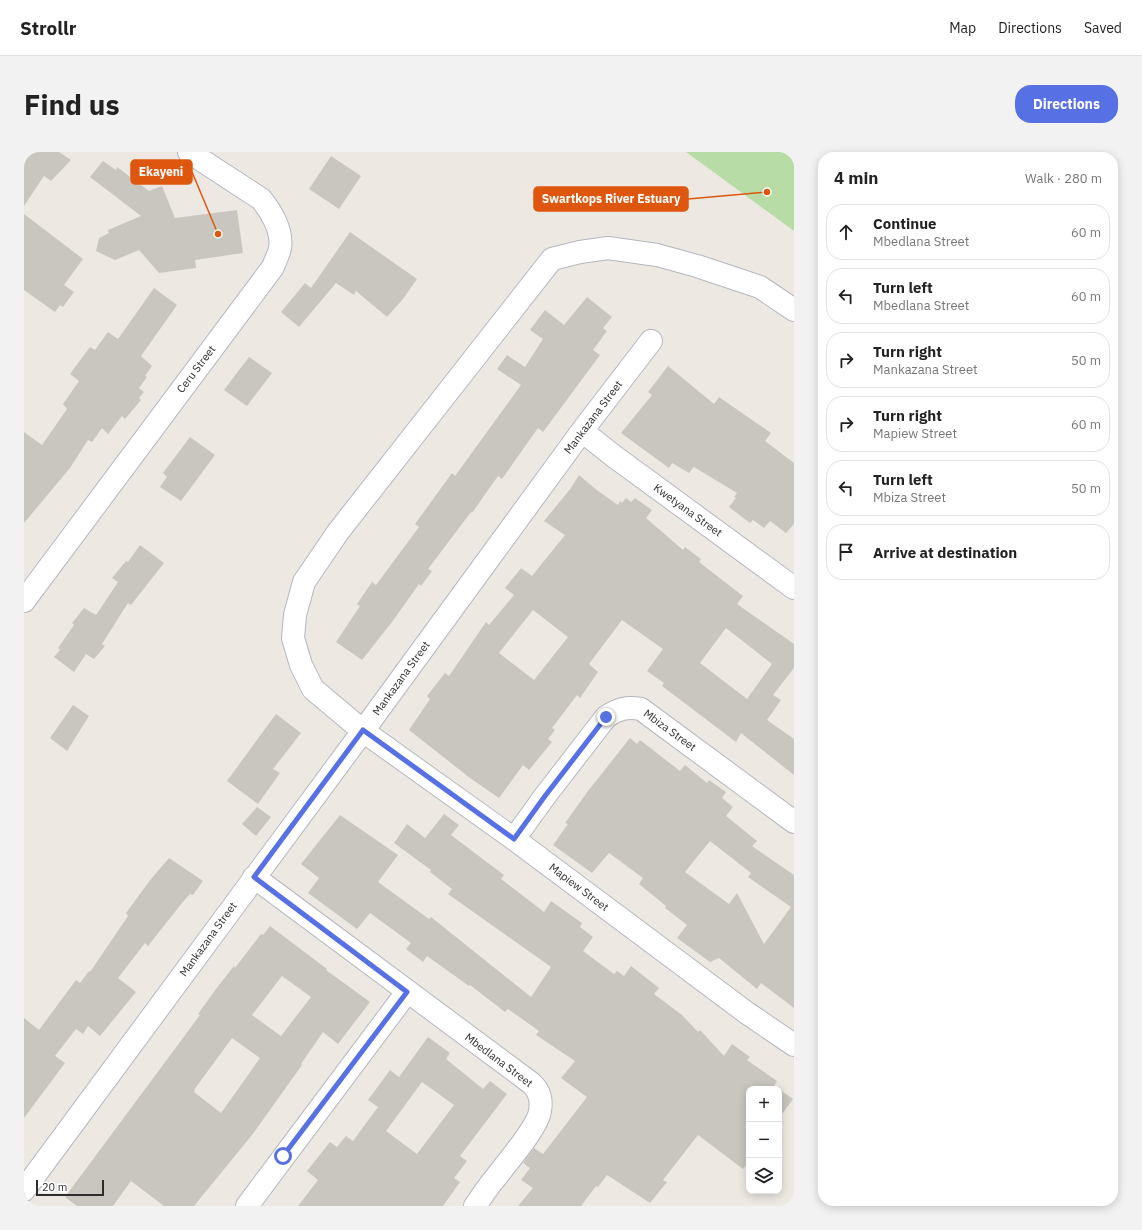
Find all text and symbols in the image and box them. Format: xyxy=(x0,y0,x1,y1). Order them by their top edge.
text: Strollr xyxy=(20,16,76,40)
text: Map xyxy=(949,19,976,37)
text: Directions xyxy=(998,19,1062,37)
text: Saved xyxy=(1084,19,1122,37)
button: Directions xyxy=(1015,85,1118,123)
text: Find us xyxy=(24,86,120,123)
callout: Ekayeni xyxy=(131,160,192,184)
text: Ekayeni xyxy=(139,164,183,179)
text: 4 min xyxy=(834,167,878,189)
text: Walk · 280 m xyxy=(1025,170,1102,187)
callout: Swartkops River Estuary xyxy=(534,187,688,211)
text: Swartkops River Estuary xyxy=(542,191,681,206)
text: Continue xyxy=(873,214,937,233)
icon: ahead xyxy=(835,221,857,243)
text: 60 m xyxy=(1071,224,1101,241)
text: Mbedlana Street xyxy=(873,233,969,250)
text: Turn left xyxy=(873,278,933,297)
icon: left xyxy=(835,285,857,307)
text: 60 m xyxy=(1071,288,1101,305)
text: Mbedlana Street xyxy=(873,297,969,314)
street label: Ceru Street xyxy=(174,342,218,396)
text: Turn right xyxy=(873,342,942,361)
icon: right xyxy=(835,349,857,371)
text: 50 m xyxy=(1071,352,1101,369)
text: Mankazana Street xyxy=(873,361,978,378)
street label: Mankazana Street xyxy=(561,377,625,457)
text: Turn right xyxy=(873,406,942,425)
icon: right xyxy=(835,413,857,435)
text: 60 m xyxy=(1071,416,1101,433)
text: Mapiew Street xyxy=(873,425,957,442)
text: Turn left xyxy=(873,470,933,489)
icon: left xyxy=(835,477,857,499)
street label: Kwetyana Street xyxy=(651,480,725,540)
text: 50 m xyxy=(1071,480,1101,497)
text: Mbiza Street xyxy=(873,489,946,506)
icon: arrive xyxy=(835,541,857,563)
text: Arrive at destination xyxy=(873,543,1017,562)
street label: Mankazana Street xyxy=(369,638,433,718)
street label: Mbiza Street xyxy=(641,706,699,754)
route end xyxy=(597,708,615,726)
street label: Mapiew Street xyxy=(546,860,612,914)
street label: Mankazana Street xyxy=(176,899,240,979)
street label: Mbedlana Street xyxy=(462,1030,536,1090)
map controls xyxy=(746,1086,782,1194)
button: + xyxy=(746,1086,782,1122)
button: − xyxy=(746,1122,782,1158)
route start xyxy=(274,1147,292,1165)
button: layers xyxy=(746,1158,782,1194)
scale bar xyxy=(36,1178,104,1197)
text: 20 m xyxy=(42,1180,67,1194)

